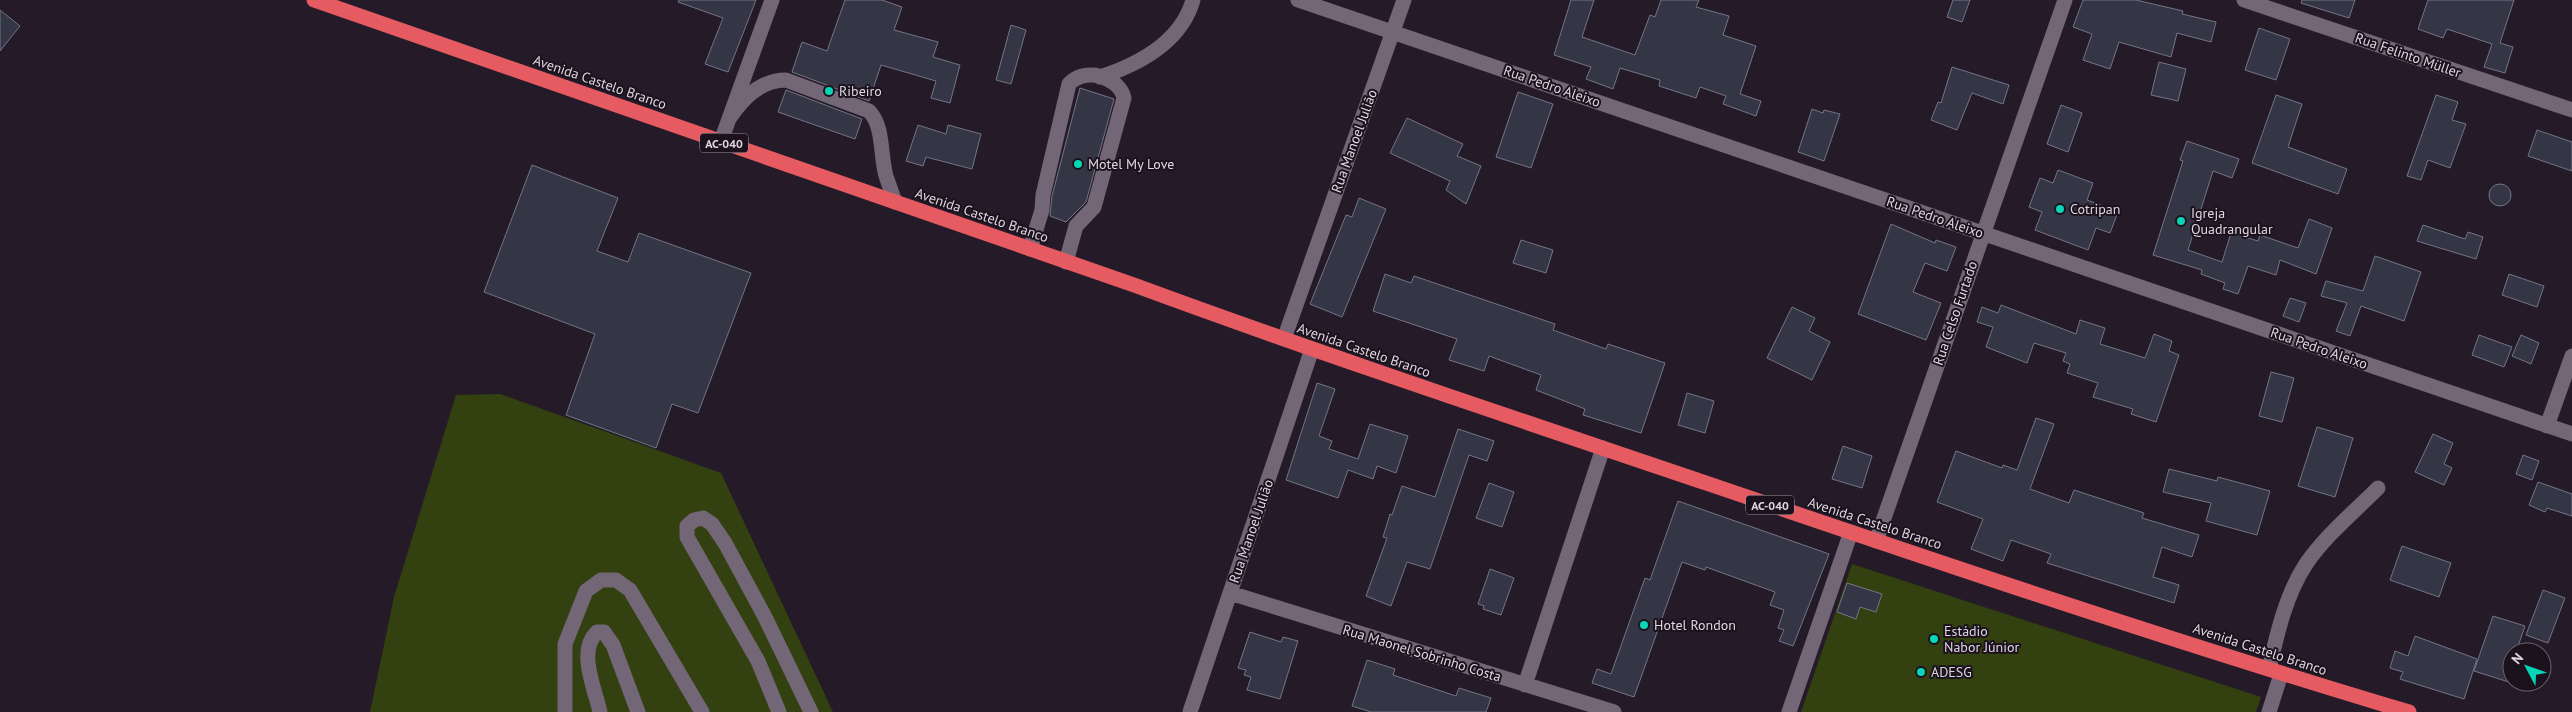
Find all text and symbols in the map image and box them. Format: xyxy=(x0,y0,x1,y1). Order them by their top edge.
street label: Rua Felinto Müller xyxy=(2353,28,2464,82)
street label: Avenida Castelo Branco xyxy=(531,51,669,113)
street label: Rua Pedro Aleixo xyxy=(1501,61,1603,111)
place label: Ribeiro xyxy=(839,82,882,100)
marker: Ribeiro xyxy=(823,85,835,97)
street label: Rua Manoel Julião xyxy=(1327,87,1381,195)
road number: AC-040 xyxy=(700,134,748,152)
place label: Motel My Love xyxy=(1088,155,1174,173)
marker: Motel My Love xyxy=(1072,158,1084,170)
street label: Avenida Castelo Branco xyxy=(913,184,1051,246)
street label: Rua Pedro Aleixo xyxy=(1884,192,1986,242)
place label: Cotripan xyxy=(2070,200,2120,218)
marker: Cotripan xyxy=(2054,203,2066,215)
place label: Igreja Quadrangular xyxy=(2191,204,2273,238)
marker: Igreja Quadrangular xyxy=(2175,215,2187,227)
street label: Rua Celso Furtado xyxy=(1929,259,1981,367)
street label: Avenida Castelo Branco xyxy=(1295,319,1433,381)
street label: Rua Pedro Aleixo xyxy=(2268,323,2370,373)
street label: Rua Manoel Julião xyxy=(1225,477,1277,585)
street label: Avenida Castelo Branco xyxy=(1806,493,1944,553)
road number: AC-040 xyxy=(1746,496,1794,514)
place label: Hotel Rondon xyxy=(1654,616,1736,634)
marker: Hotel Rondon xyxy=(1638,619,1650,631)
street label: Avenida Castelo Branco xyxy=(2191,619,2329,679)
street label: Rua Maonel Sobrinho Costa xyxy=(1341,620,1503,686)
place label: Estádio Nabor Júnior xyxy=(1944,622,2019,656)
marker: Estádio Nabor Júnior xyxy=(1928,633,1940,645)
north arrow xyxy=(2502,642,2552,692)
text: N xyxy=(2507,649,2527,668)
place label: ADESG xyxy=(1931,663,1972,681)
marker: ADESG xyxy=(1915,666,1927,678)

